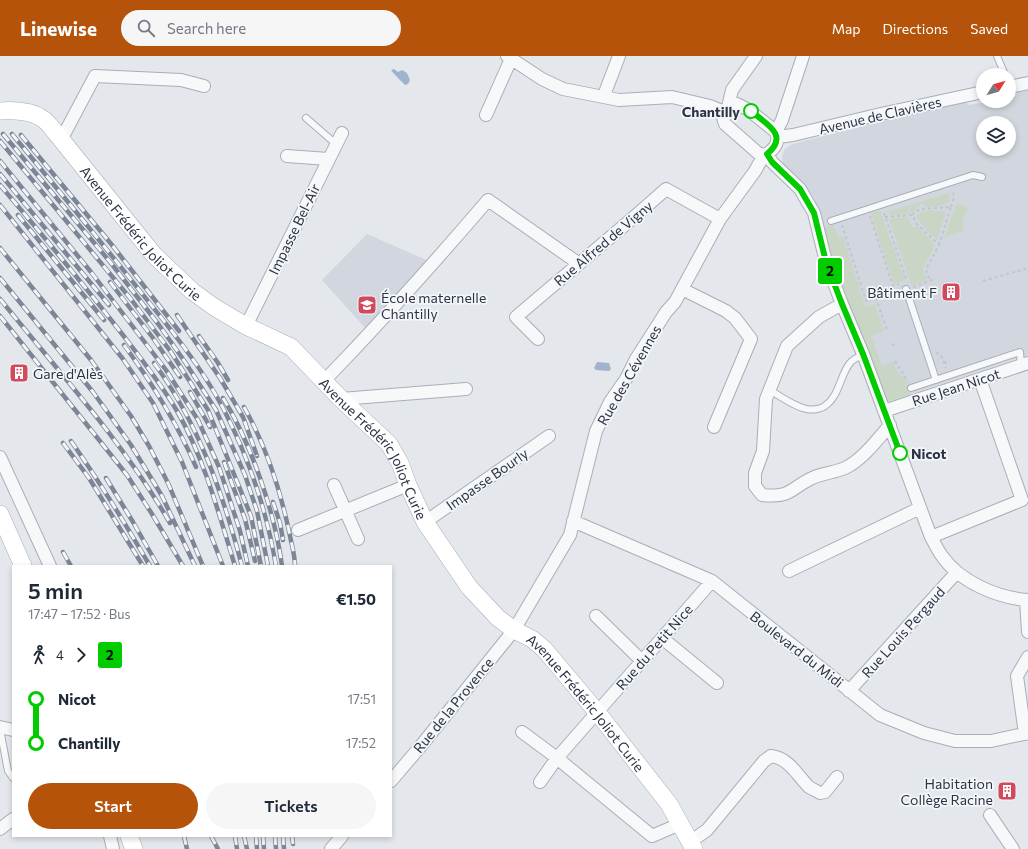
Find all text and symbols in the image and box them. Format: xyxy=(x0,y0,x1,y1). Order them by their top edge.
search box xyxy=(121,10,401,46)
text: Linewise xyxy=(20,17,97,40)
icon: search xyxy=(135,17,157,39)
text: Search here xyxy=(167,19,246,37)
text: Map xyxy=(832,20,861,37)
text: Directions xyxy=(883,20,948,37)
text: Saved xyxy=(970,20,1008,37)
north arrow xyxy=(976,68,1016,108)
map controls xyxy=(976,68,1016,156)
street label: Avenue de Clavières xyxy=(817,93,943,137)
place label: Chantilly xyxy=(682,103,740,120)
marker: Chantilly xyxy=(743,103,759,119)
button: layers xyxy=(976,116,1016,156)
street label: Avenue Frédéric Joliot Curie xyxy=(77,162,205,304)
street label: Impasse Bel-Air xyxy=(265,180,324,277)
street label: Rue Alfred de Vigny xyxy=(550,197,656,289)
line badge: 2 xyxy=(817,258,843,284)
text: 2 xyxy=(826,262,834,279)
building icon: Bâtiment F xyxy=(940,281,962,303)
place label: Bâtiment F xyxy=(867,284,937,301)
place label: École maternelle Chantilly xyxy=(381,289,486,322)
school or university icon: École maternelle Chantilly xyxy=(356,294,378,316)
street label: Rue des Cévennes xyxy=(593,322,665,428)
building icon: Gare d'Alès xyxy=(8,362,30,384)
place label: Gare d'Alès xyxy=(33,365,103,382)
street label: Rue Jean Nicot xyxy=(910,365,1002,409)
street label: Avenue Frédéric Joliot Curie xyxy=(316,374,431,522)
street label: Impasse Bourly xyxy=(443,444,531,514)
marker: Nicot xyxy=(892,445,908,461)
place label: Nicot xyxy=(911,445,946,462)
text: 5 min xyxy=(28,577,83,604)
street label: Rue Louis Pergaud xyxy=(858,583,948,681)
text: €1.50 xyxy=(336,590,376,608)
street label: Rue du Petit Nice xyxy=(612,601,696,693)
text: 17:47 – 17:52 · Bus xyxy=(28,606,130,622)
street label: Boulevard du Midi xyxy=(747,607,847,691)
street label: Avenue Frédéric Joliot Curie xyxy=(524,630,649,775)
icon: walk xyxy=(28,644,50,666)
icon: forward xyxy=(70,644,92,666)
text: 2 xyxy=(106,646,114,663)
text: 4 xyxy=(56,647,64,663)
street label: Rue de la Provence xyxy=(409,654,497,756)
text: Nicot xyxy=(58,690,96,708)
text: 17:51 xyxy=(347,691,376,707)
text: Chantilly xyxy=(58,734,120,752)
text: 17:52 xyxy=(346,735,376,751)
place label: Habitation Collège Racine xyxy=(900,775,993,808)
building icon: Habitation Collège Racine xyxy=(996,780,1018,802)
button: Start xyxy=(28,783,198,829)
button: Tickets xyxy=(206,783,376,829)

